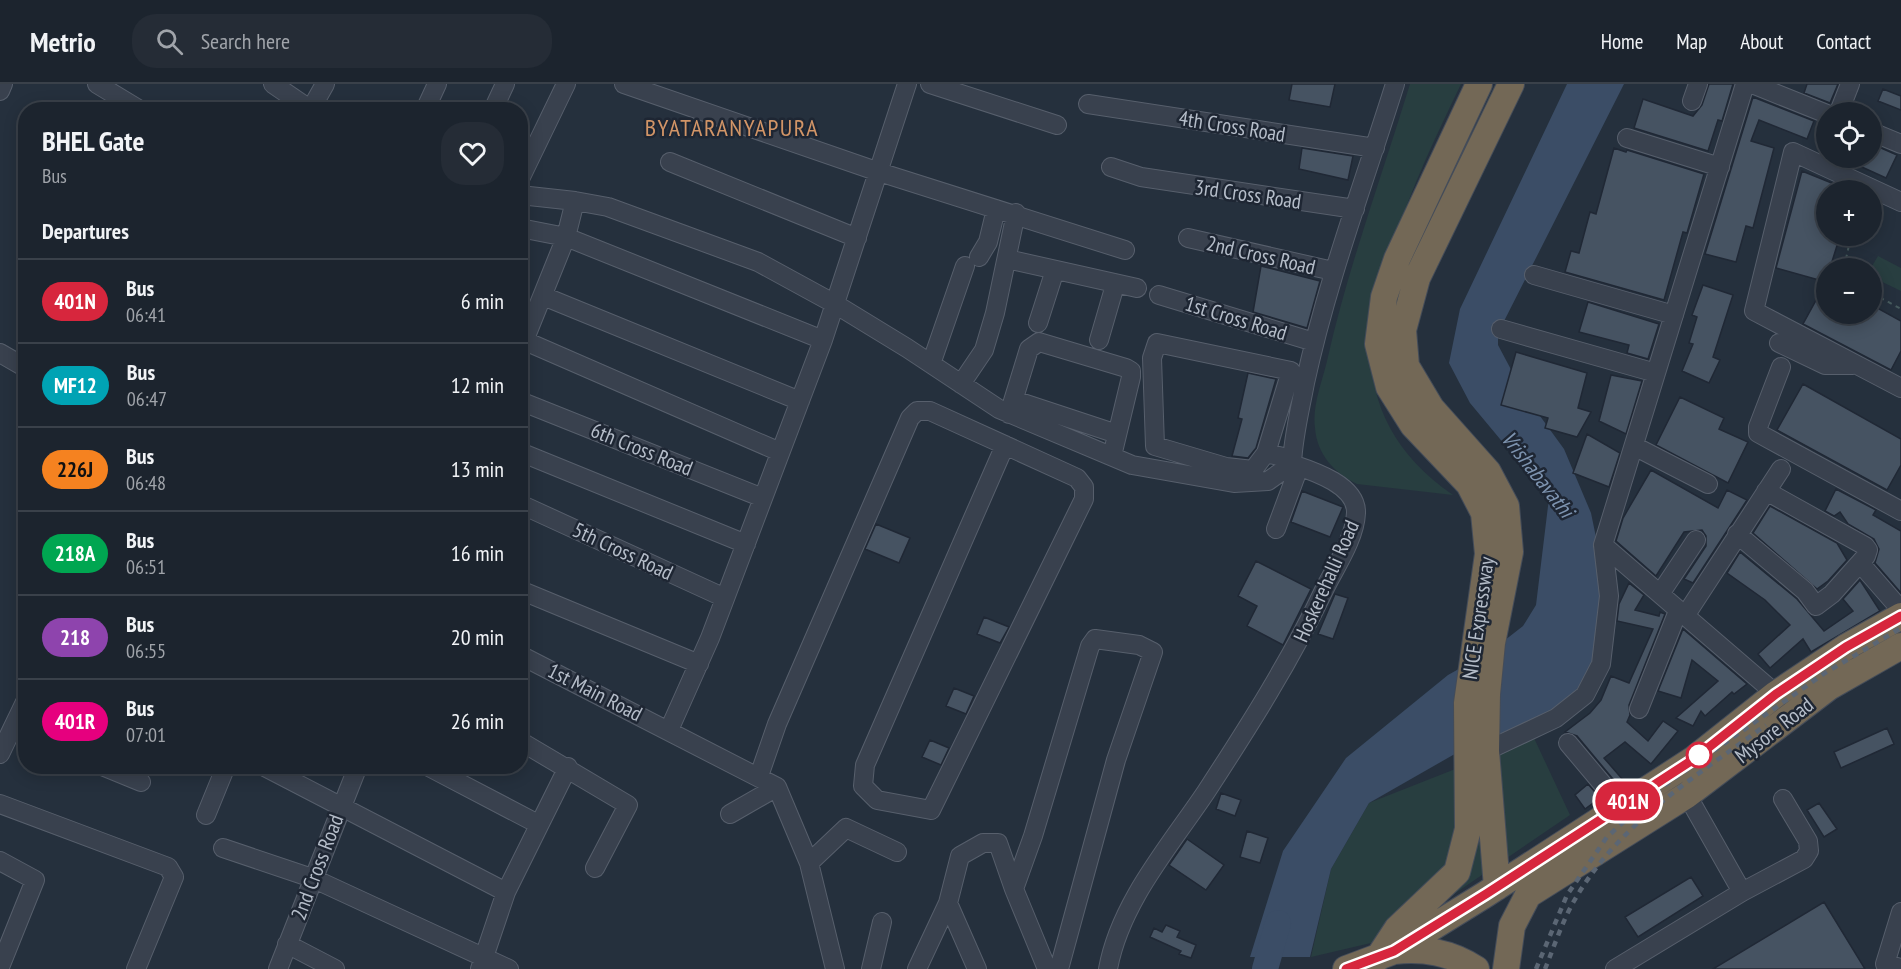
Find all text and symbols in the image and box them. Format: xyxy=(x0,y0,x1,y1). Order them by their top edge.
search box xyxy=(132,14,552,68)
text: Metrio xyxy=(30,23,96,60)
icon: search xyxy=(153,25,186,58)
text: Search here xyxy=(201,27,290,55)
text: Home xyxy=(1601,28,1643,55)
text: Map xyxy=(1676,28,1707,55)
text: About xyxy=(1740,28,1783,55)
text: Contact xyxy=(1816,28,1871,55)
map controls xyxy=(1816,102,1882,324)
button: locate xyxy=(1816,102,1882,168)
street label: 4th Cross Road xyxy=(1177,104,1287,148)
district label: BYATARANYAPURA xyxy=(645,112,819,143)
text: BHEL Gate xyxy=(42,122,144,159)
button: heart xyxy=(441,122,504,185)
text: Bus xyxy=(42,163,67,189)
street label: 3rd Cross Road xyxy=(1193,173,1303,215)
button: + xyxy=(1816,180,1882,246)
text: Departures xyxy=(42,217,129,245)
street label: 2nd Cross Road xyxy=(1204,229,1318,281)
button: − xyxy=(1816,258,1882,324)
text: Bus xyxy=(126,274,154,302)
text: 6 min xyxy=(461,287,504,315)
text: 401N xyxy=(54,288,96,315)
street label: 1st Cross Road xyxy=(1182,290,1290,346)
text: 06:41 xyxy=(126,302,166,328)
text: Bus xyxy=(127,358,155,386)
text: 12 min xyxy=(451,371,504,399)
text: MF12 xyxy=(54,372,97,399)
text: 06:47 xyxy=(127,386,167,412)
street label: 6th Cross Road xyxy=(587,416,697,482)
water label: Vrishabavathi xyxy=(1496,425,1582,525)
text: Bus xyxy=(126,442,154,470)
text: 13 min xyxy=(451,455,504,483)
text: 226J xyxy=(57,456,93,483)
text: 06:48 xyxy=(126,470,166,496)
street label: 5th Cross Road xyxy=(569,516,677,586)
street label: Hoskerehalli Road xyxy=(1287,516,1365,646)
text: Bus xyxy=(126,526,154,554)
text: 16 min xyxy=(451,539,504,567)
text: 218A xyxy=(55,540,95,567)
text: 06:51 xyxy=(126,554,166,580)
street label: NICE Expressway xyxy=(1456,555,1500,681)
text: Bus xyxy=(126,610,154,638)
text: 20 min xyxy=(451,623,504,651)
text: 218 xyxy=(60,624,90,651)
text: 06:55 xyxy=(126,638,166,664)
street label: 1st Main Road xyxy=(543,657,647,727)
street label: Mysore Road xyxy=(1729,691,1819,769)
text: Bus xyxy=(126,694,154,722)
text: 26 min xyxy=(451,707,504,735)
text: 401R xyxy=(55,708,95,735)
text: 07:01 xyxy=(126,722,166,748)
unlabelled marker xyxy=(1686,742,1712,768)
line badge: 401N xyxy=(1586,782,1670,820)
text: 401N xyxy=(1607,788,1649,815)
street label: 2nd Cross Road xyxy=(285,810,349,924)

